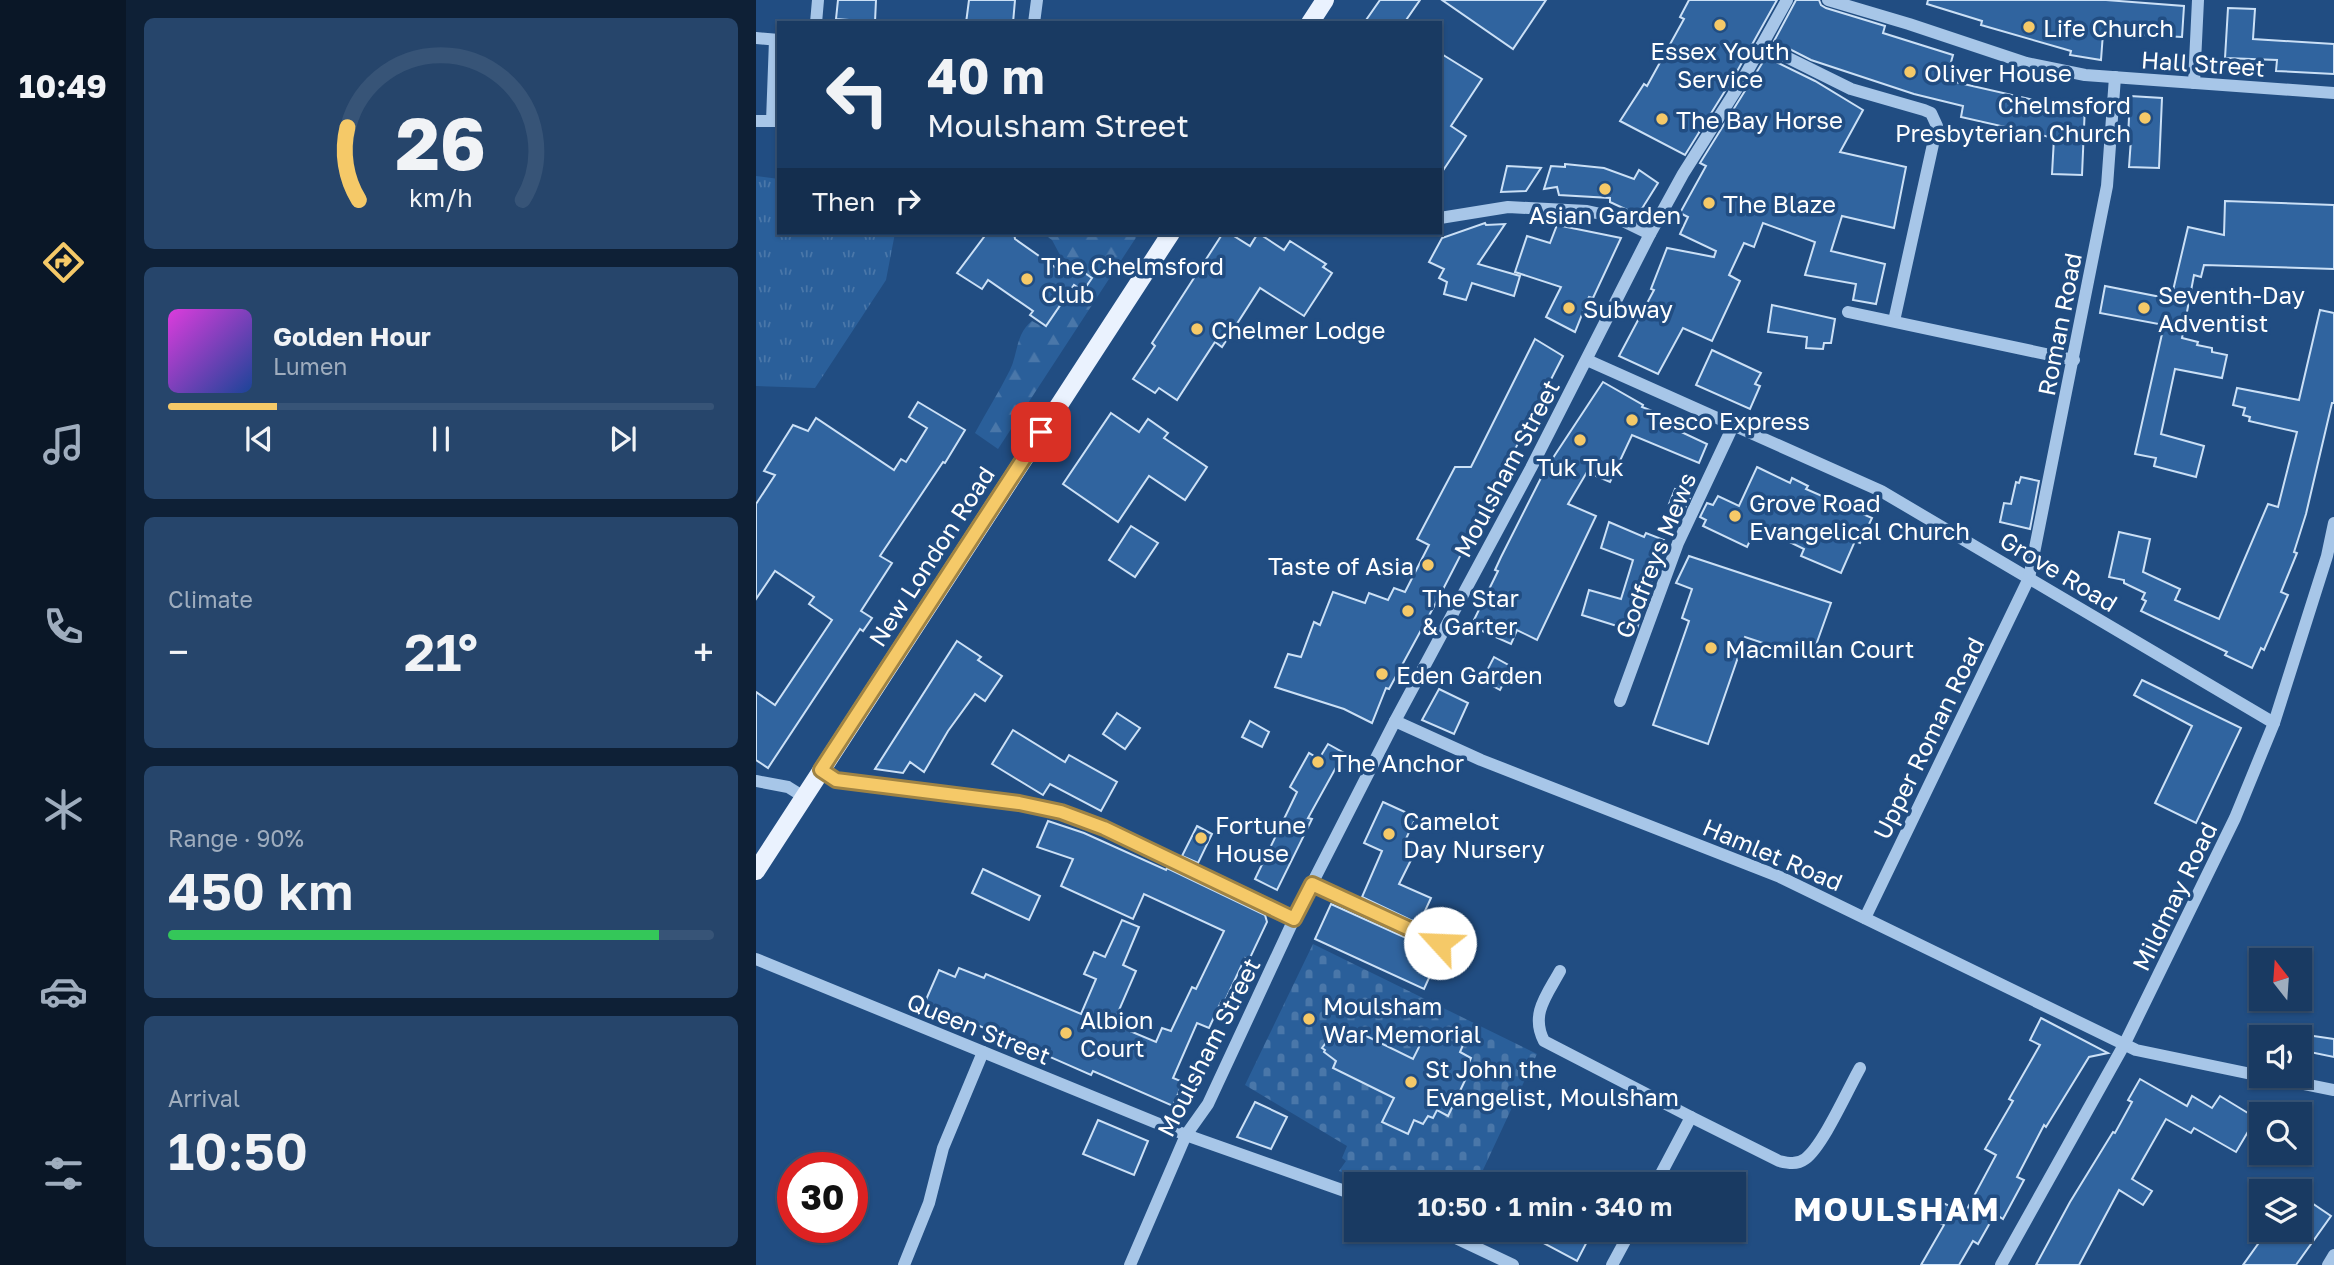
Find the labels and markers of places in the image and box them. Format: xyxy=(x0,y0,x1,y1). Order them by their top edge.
place label: Life Church xyxy=(2043,13,2174,42)
marker: Essex Youth Service xyxy=(1712,17,1728,33)
marker: Life Church xyxy=(2021,19,2037,35)
place label: Essex Youth Service xyxy=(1650,36,1790,93)
place label: Oliver House xyxy=(1924,58,2072,87)
marker: Oliver House xyxy=(1902,64,1918,80)
place label: Chelmsford Presbyterian Church xyxy=(1895,90,2131,147)
place label: The Bay Horse xyxy=(1676,105,1843,134)
marker: Chelmsford Presbyterian Church xyxy=(2137,110,2153,126)
marker: The Bay Horse xyxy=(1654,111,1670,127)
marker: Asian Garden xyxy=(1597,181,1613,197)
place label: The Blaze xyxy=(1723,189,1836,218)
marker: The Blaze xyxy=(1701,195,1717,211)
place label: Asian Garden xyxy=(1529,200,1681,229)
place label: The Chelmsford Club xyxy=(1041,251,1224,308)
marker: The Chelmsford Club xyxy=(1019,271,1035,287)
place label: Seventh-Day Adventist xyxy=(2158,280,2305,337)
place label: Subway xyxy=(1583,294,1673,323)
marker: Subway xyxy=(1561,300,1577,316)
marker: Seventh-Day Adventist xyxy=(2136,300,2152,316)
place label: Chelmer Lodge xyxy=(1211,315,1385,344)
marker: Chelmer Lodge xyxy=(1189,321,1205,337)
pin xyxy=(1011,402,1071,462)
place label: Tesco Express xyxy=(1646,406,1810,435)
marker: Tesco Express xyxy=(1624,412,1640,428)
marker: Tuk Tuk xyxy=(1572,432,1588,448)
place label: Tuk Tuk xyxy=(1536,452,1624,481)
place label: Grove Road Evangelical Church xyxy=(1749,488,1970,545)
marker: Grove Road Evangelical Church xyxy=(1727,508,1743,524)
place label: Taste of Asia xyxy=(1268,551,1414,580)
marker: Taste of Asia xyxy=(1420,557,1436,573)
place label: The Star & Garter xyxy=(1422,583,1519,640)
marker: The Star & Garter xyxy=(1400,603,1416,619)
place label: Macmillan Court xyxy=(1725,634,1914,663)
marker: Macmillan Court xyxy=(1703,640,1719,656)
place label: Eden Garden xyxy=(1396,660,1543,689)
marker: Eden Garden xyxy=(1374,666,1390,682)
place label: The Anchor xyxy=(1332,748,1464,777)
marker: The Anchor xyxy=(1310,754,1326,770)
place label: Camelot Day Nursery xyxy=(1403,806,1545,863)
place label: Fortune House xyxy=(1215,810,1306,867)
marker: Camelot Day Nursery xyxy=(1381,826,1397,842)
marker: Fortune House xyxy=(1193,830,1209,846)
place label: Moulsham War Memorial xyxy=(1323,991,1481,1048)
place label: Albion Court xyxy=(1080,1005,1154,1062)
marker: Moulsham War Memorial xyxy=(1301,1011,1317,1027)
marker: Albion Court xyxy=(1058,1025,1074,1041)
place label: St John the Evangelist, Moulsham xyxy=(1425,1054,1679,1111)
marker: St John the Evangelist, Moulsham xyxy=(1403,1074,1419,1090)

